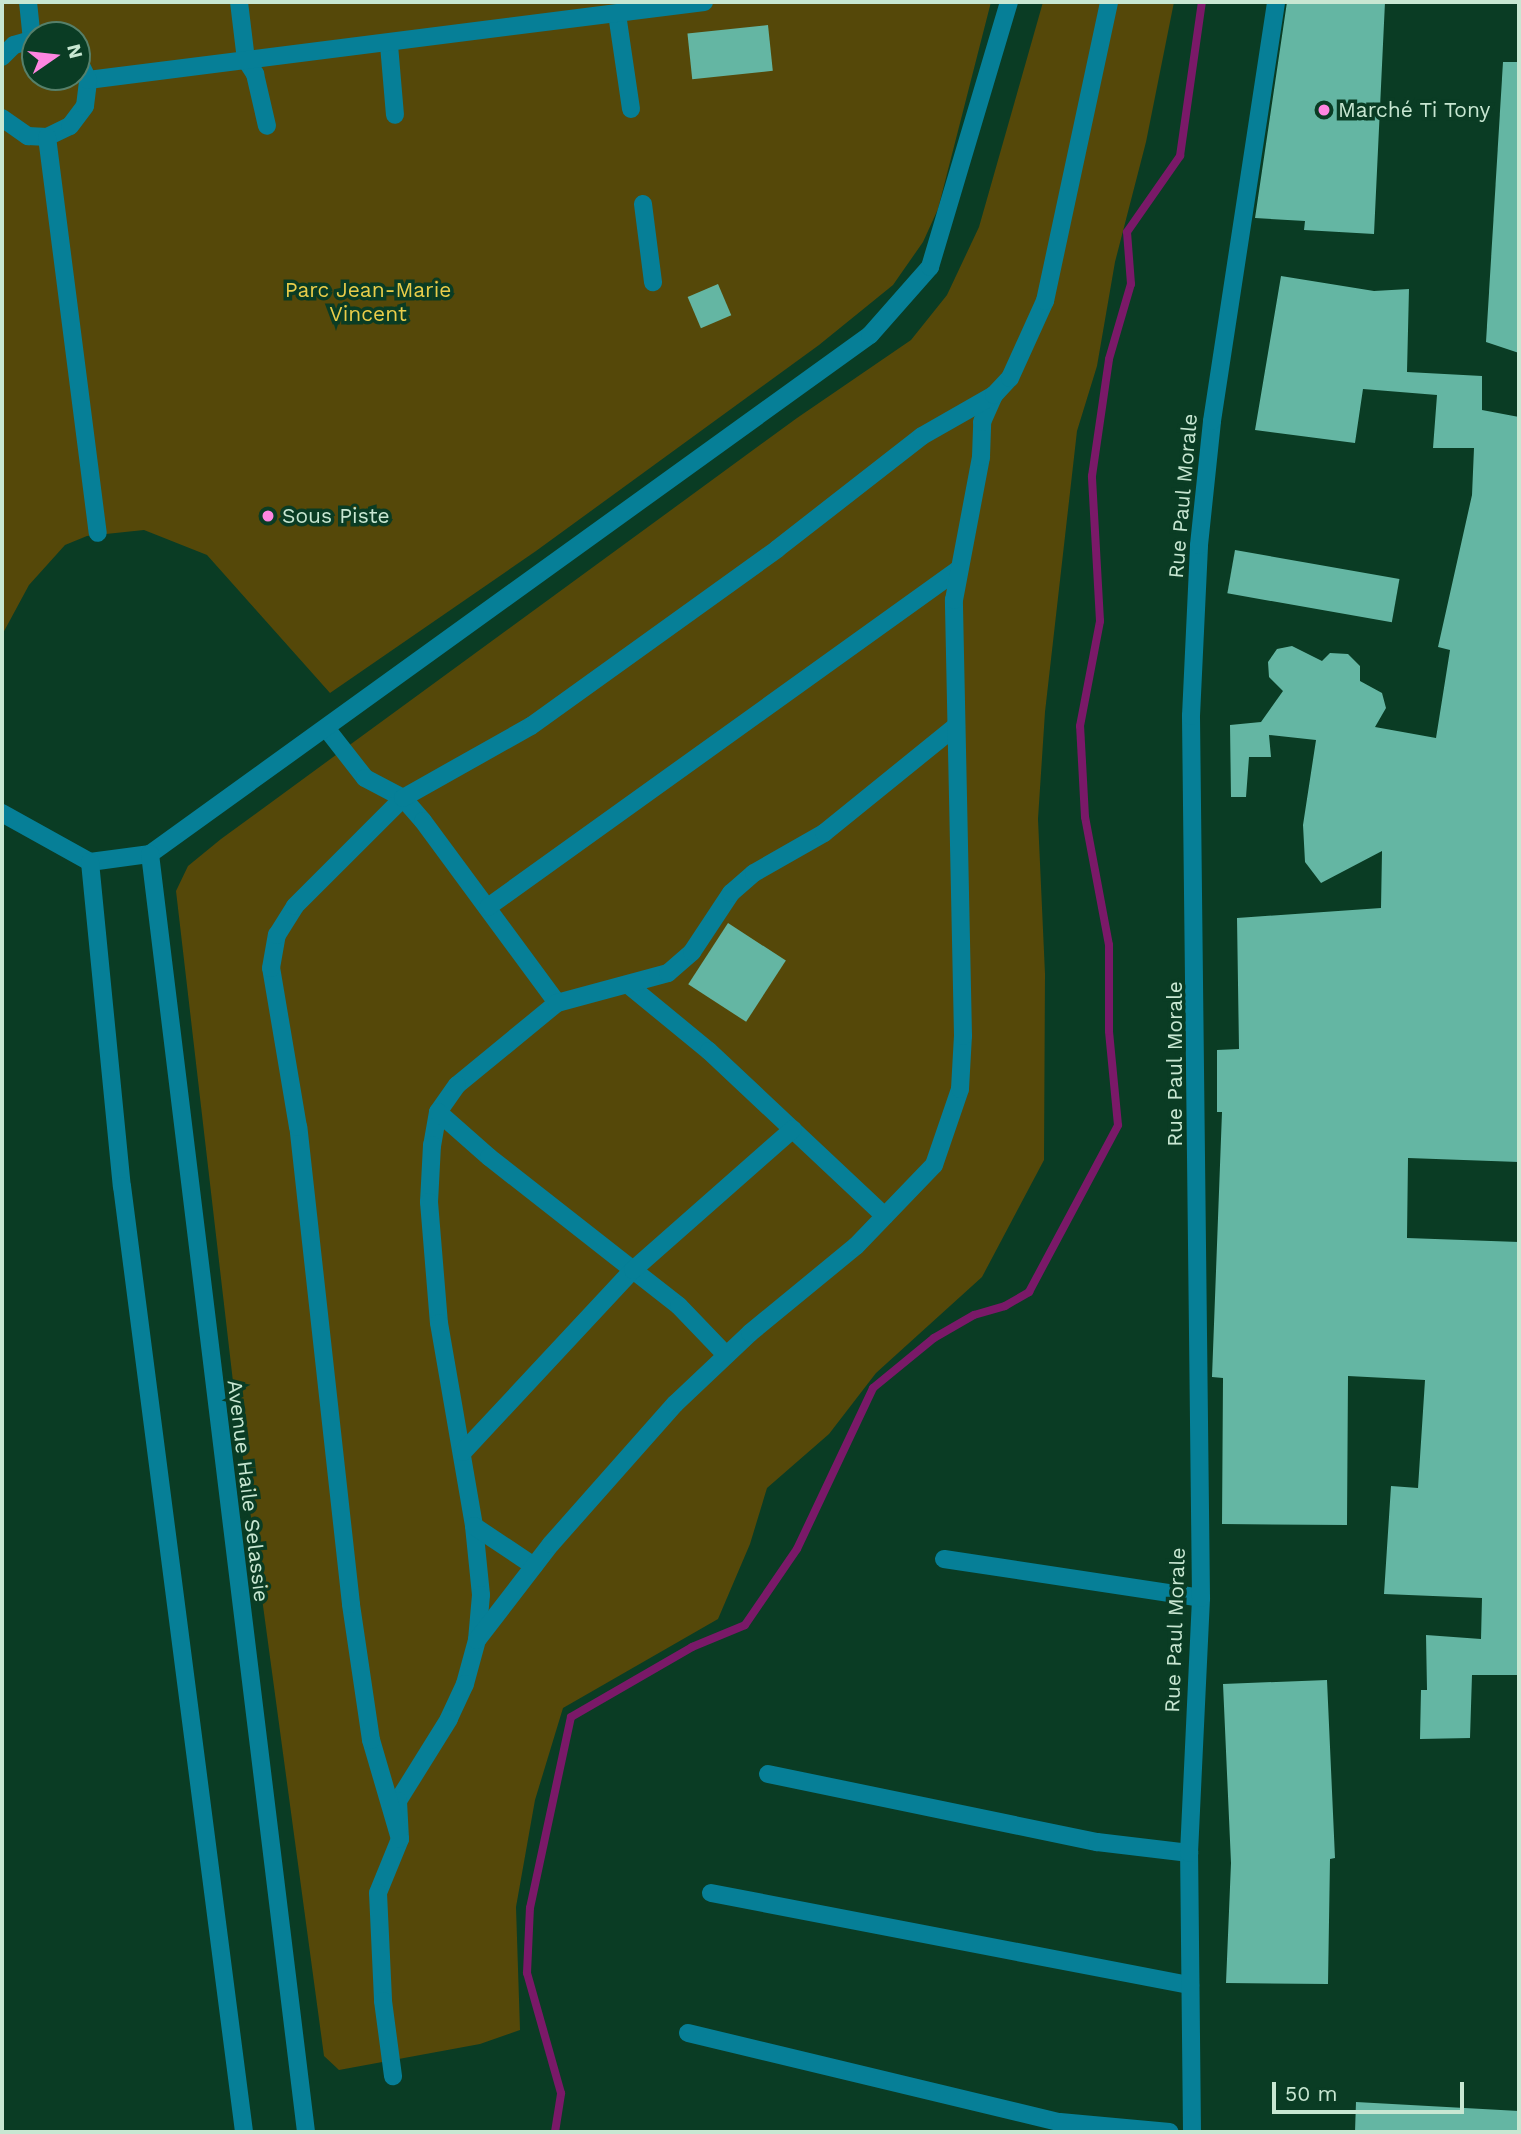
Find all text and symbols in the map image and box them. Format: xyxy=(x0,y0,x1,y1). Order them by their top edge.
north arrow xyxy=(21,21,91,91)
text: N xyxy=(62,42,88,61)
place label: Marché Ti Tony xyxy=(1338,97,1492,123)
marker: Marché Ti Tony xyxy=(1316,102,1332,118)
park label: Parc Jean-Marie Vincent xyxy=(284,277,452,327)
street label: Rue Paul Morale xyxy=(1163,412,1203,580)
place label: Sous Piste xyxy=(282,503,390,529)
marker: Sous Piste xyxy=(260,508,276,524)
street label: Rue Paul Morale xyxy=(1162,981,1188,1147)
street label: Avenue Haile Selassie xyxy=(222,1378,274,1604)
street label: Rue Paul Morale xyxy=(1160,1546,1190,1714)
scale bar xyxy=(1276,2068,1468,2112)
text: 50 m xyxy=(1285,2081,1337,2106)

